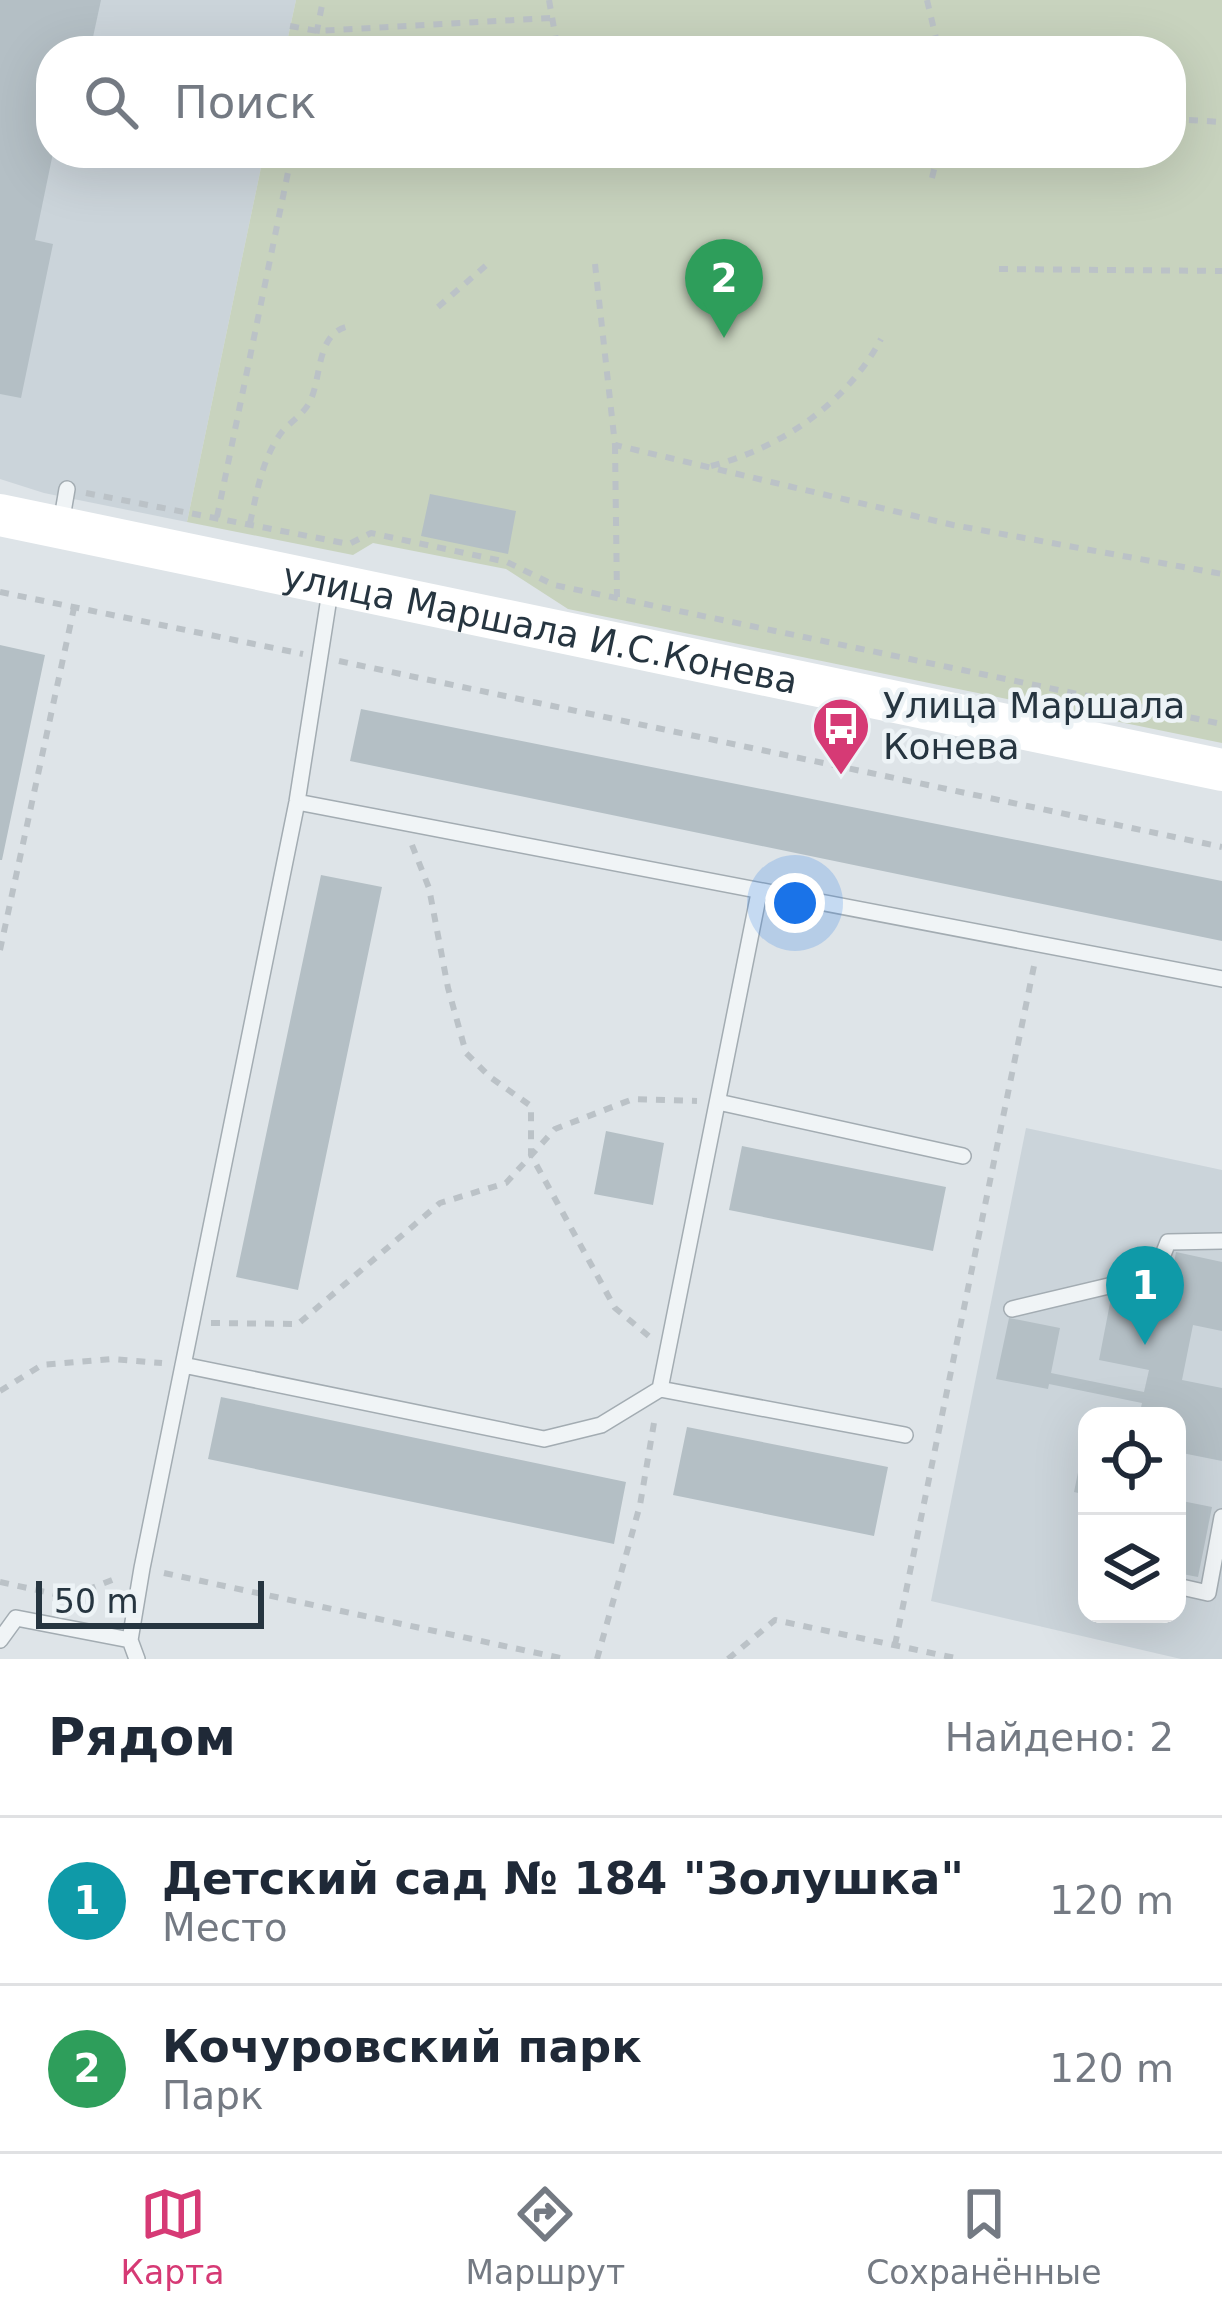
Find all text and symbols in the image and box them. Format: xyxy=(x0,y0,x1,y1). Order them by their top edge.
search box xyxy=(36,36,1186,168)
icon: search xyxy=(78,69,144,135)
text: Поиск xyxy=(174,76,317,129)
pin: 2 xyxy=(685,239,763,338)
street label: улица Маршала И.С.Конева xyxy=(279,554,801,701)
place label: Улица Маршала Конева xyxy=(883,685,1185,767)
bus stop icon: Улица Маршала Конева xyxy=(810,695,872,777)
your location xyxy=(765,873,825,933)
pin: 1 xyxy=(1106,1246,1184,1345)
map controls xyxy=(1078,1407,1186,1623)
button: locate xyxy=(1078,1407,1186,1515)
button: layers xyxy=(1078,1515,1186,1623)
scale bar xyxy=(36,1575,264,1628)
text: 50 m xyxy=(54,1582,139,1621)
text: Рядом xyxy=(48,1708,236,1767)
text: Найдено: 2 xyxy=(945,1715,1174,1760)
text: Детский сад № 184 "Золушка" xyxy=(162,1852,964,1905)
text: 1 xyxy=(73,1878,101,1923)
text: 120 m xyxy=(1049,1878,1174,1923)
text: Место xyxy=(162,1905,288,1950)
text: Кочуровский парк xyxy=(162,2020,642,2073)
text: 2 xyxy=(73,2046,101,2091)
text: 120 m xyxy=(1049,2046,1174,2091)
text: Парк xyxy=(162,2073,264,2118)
tab: Карта xyxy=(121,2181,225,2292)
tab: Маршрут xyxy=(466,2181,625,2292)
tab: Сохранённые xyxy=(866,2181,1101,2292)

